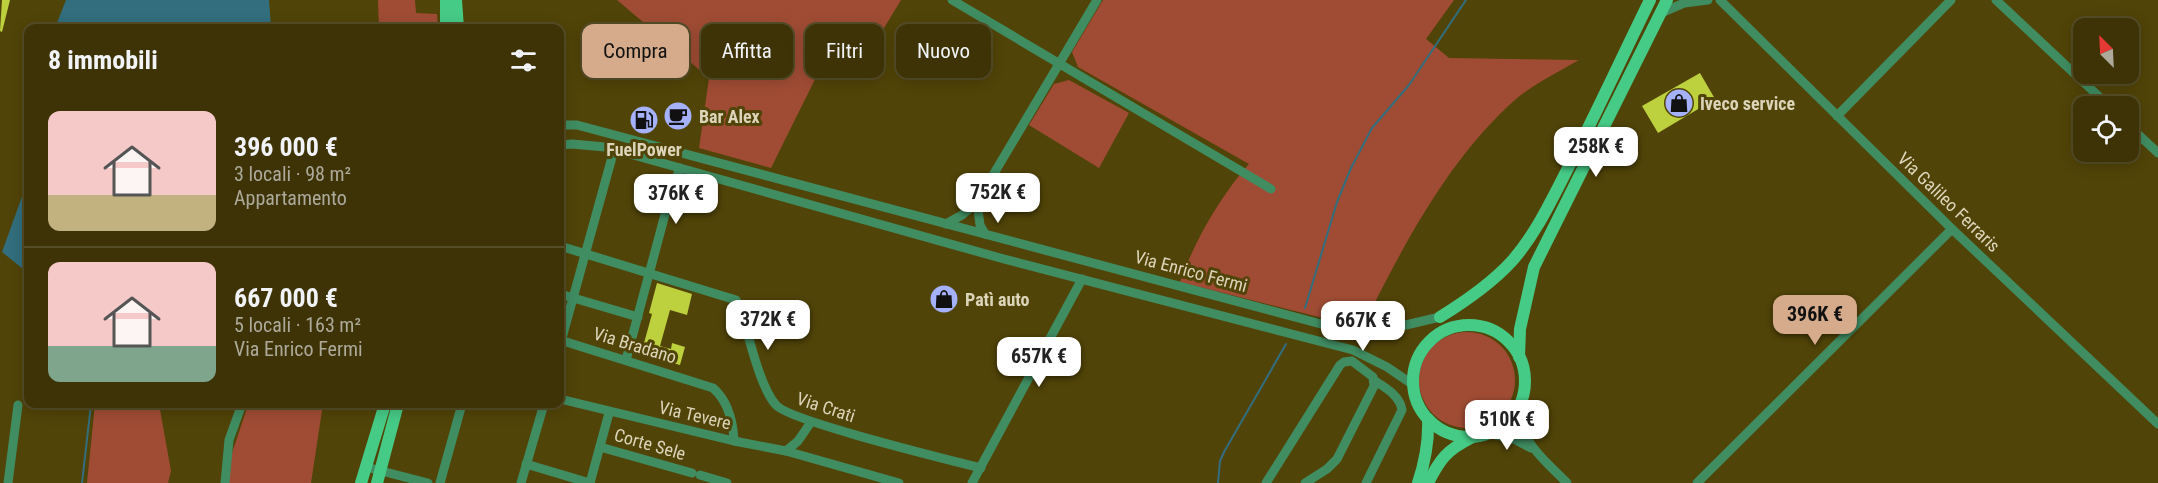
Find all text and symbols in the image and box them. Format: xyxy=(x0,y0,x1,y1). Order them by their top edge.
north arrow xyxy=(2073,18,2139,84)
map controls xyxy=(2073,18,2139,162)
chip: Compra xyxy=(582,24,689,78)
chip: Affitta xyxy=(701,24,793,78)
chip: Filtri xyxy=(805,24,884,78)
chip: Nuovo xyxy=(896,24,991,78)
icon: filters xyxy=(507,44,540,77)
text: 8 immobili xyxy=(48,45,158,75)
shop icon: Iveco service xyxy=(1663,87,1695,119)
place label: Iveco service xyxy=(1700,93,1796,114)
button: locate xyxy=(2073,96,2139,162)
cafe icon: Bar Alex xyxy=(662,100,694,132)
fuel station icon: FuelPower xyxy=(628,104,660,136)
place label: Bar Alex xyxy=(699,106,760,127)
pin: 258K € xyxy=(1547,127,1645,178)
text: 396 000 € xyxy=(234,132,338,162)
text: 258K € xyxy=(1568,134,1624,158)
icon: home xyxy=(96,135,168,207)
place label: FuelPower xyxy=(606,139,682,160)
street label: Via Galileo Ferraris xyxy=(1893,148,2005,256)
text: 3 locali · 98 m² xyxy=(234,162,351,186)
pin: 752K € xyxy=(949,173,1047,224)
pin: 376K € xyxy=(627,174,725,225)
text: 752K € xyxy=(970,180,1026,204)
text: 376K € xyxy=(648,181,704,205)
text: Appartamento xyxy=(234,186,347,210)
street label: Via Enrico Fermi xyxy=(1132,246,1250,296)
text: 667 000 € xyxy=(234,283,338,313)
shop icon: Patì auto xyxy=(928,283,960,315)
icon: home xyxy=(96,286,168,358)
place label: Patì auto xyxy=(965,289,1030,310)
pin: 396K € xyxy=(1766,295,1864,346)
pin: 372K € xyxy=(719,300,817,351)
pin: 667K € xyxy=(1314,301,1412,352)
text: 396K € xyxy=(1787,302,1843,326)
text: 372K € xyxy=(740,307,796,331)
text: 667K € xyxy=(1335,308,1391,332)
text: 5 locali · 163 m² xyxy=(234,313,361,337)
street label: Via Bradano xyxy=(591,322,679,368)
text: Via Enrico Fermi xyxy=(234,337,363,361)
pin: 657K € xyxy=(990,337,1088,388)
text: 657K € xyxy=(1011,344,1067,368)
street label: Via Crati xyxy=(794,388,858,426)
street label: Via Tevere xyxy=(657,397,733,433)
pin: 510K € xyxy=(1458,400,1556,451)
text: 510K € xyxy=(1479,407,1535,431)
street label: Corte Sele xyxy=(612,424,688,464)

